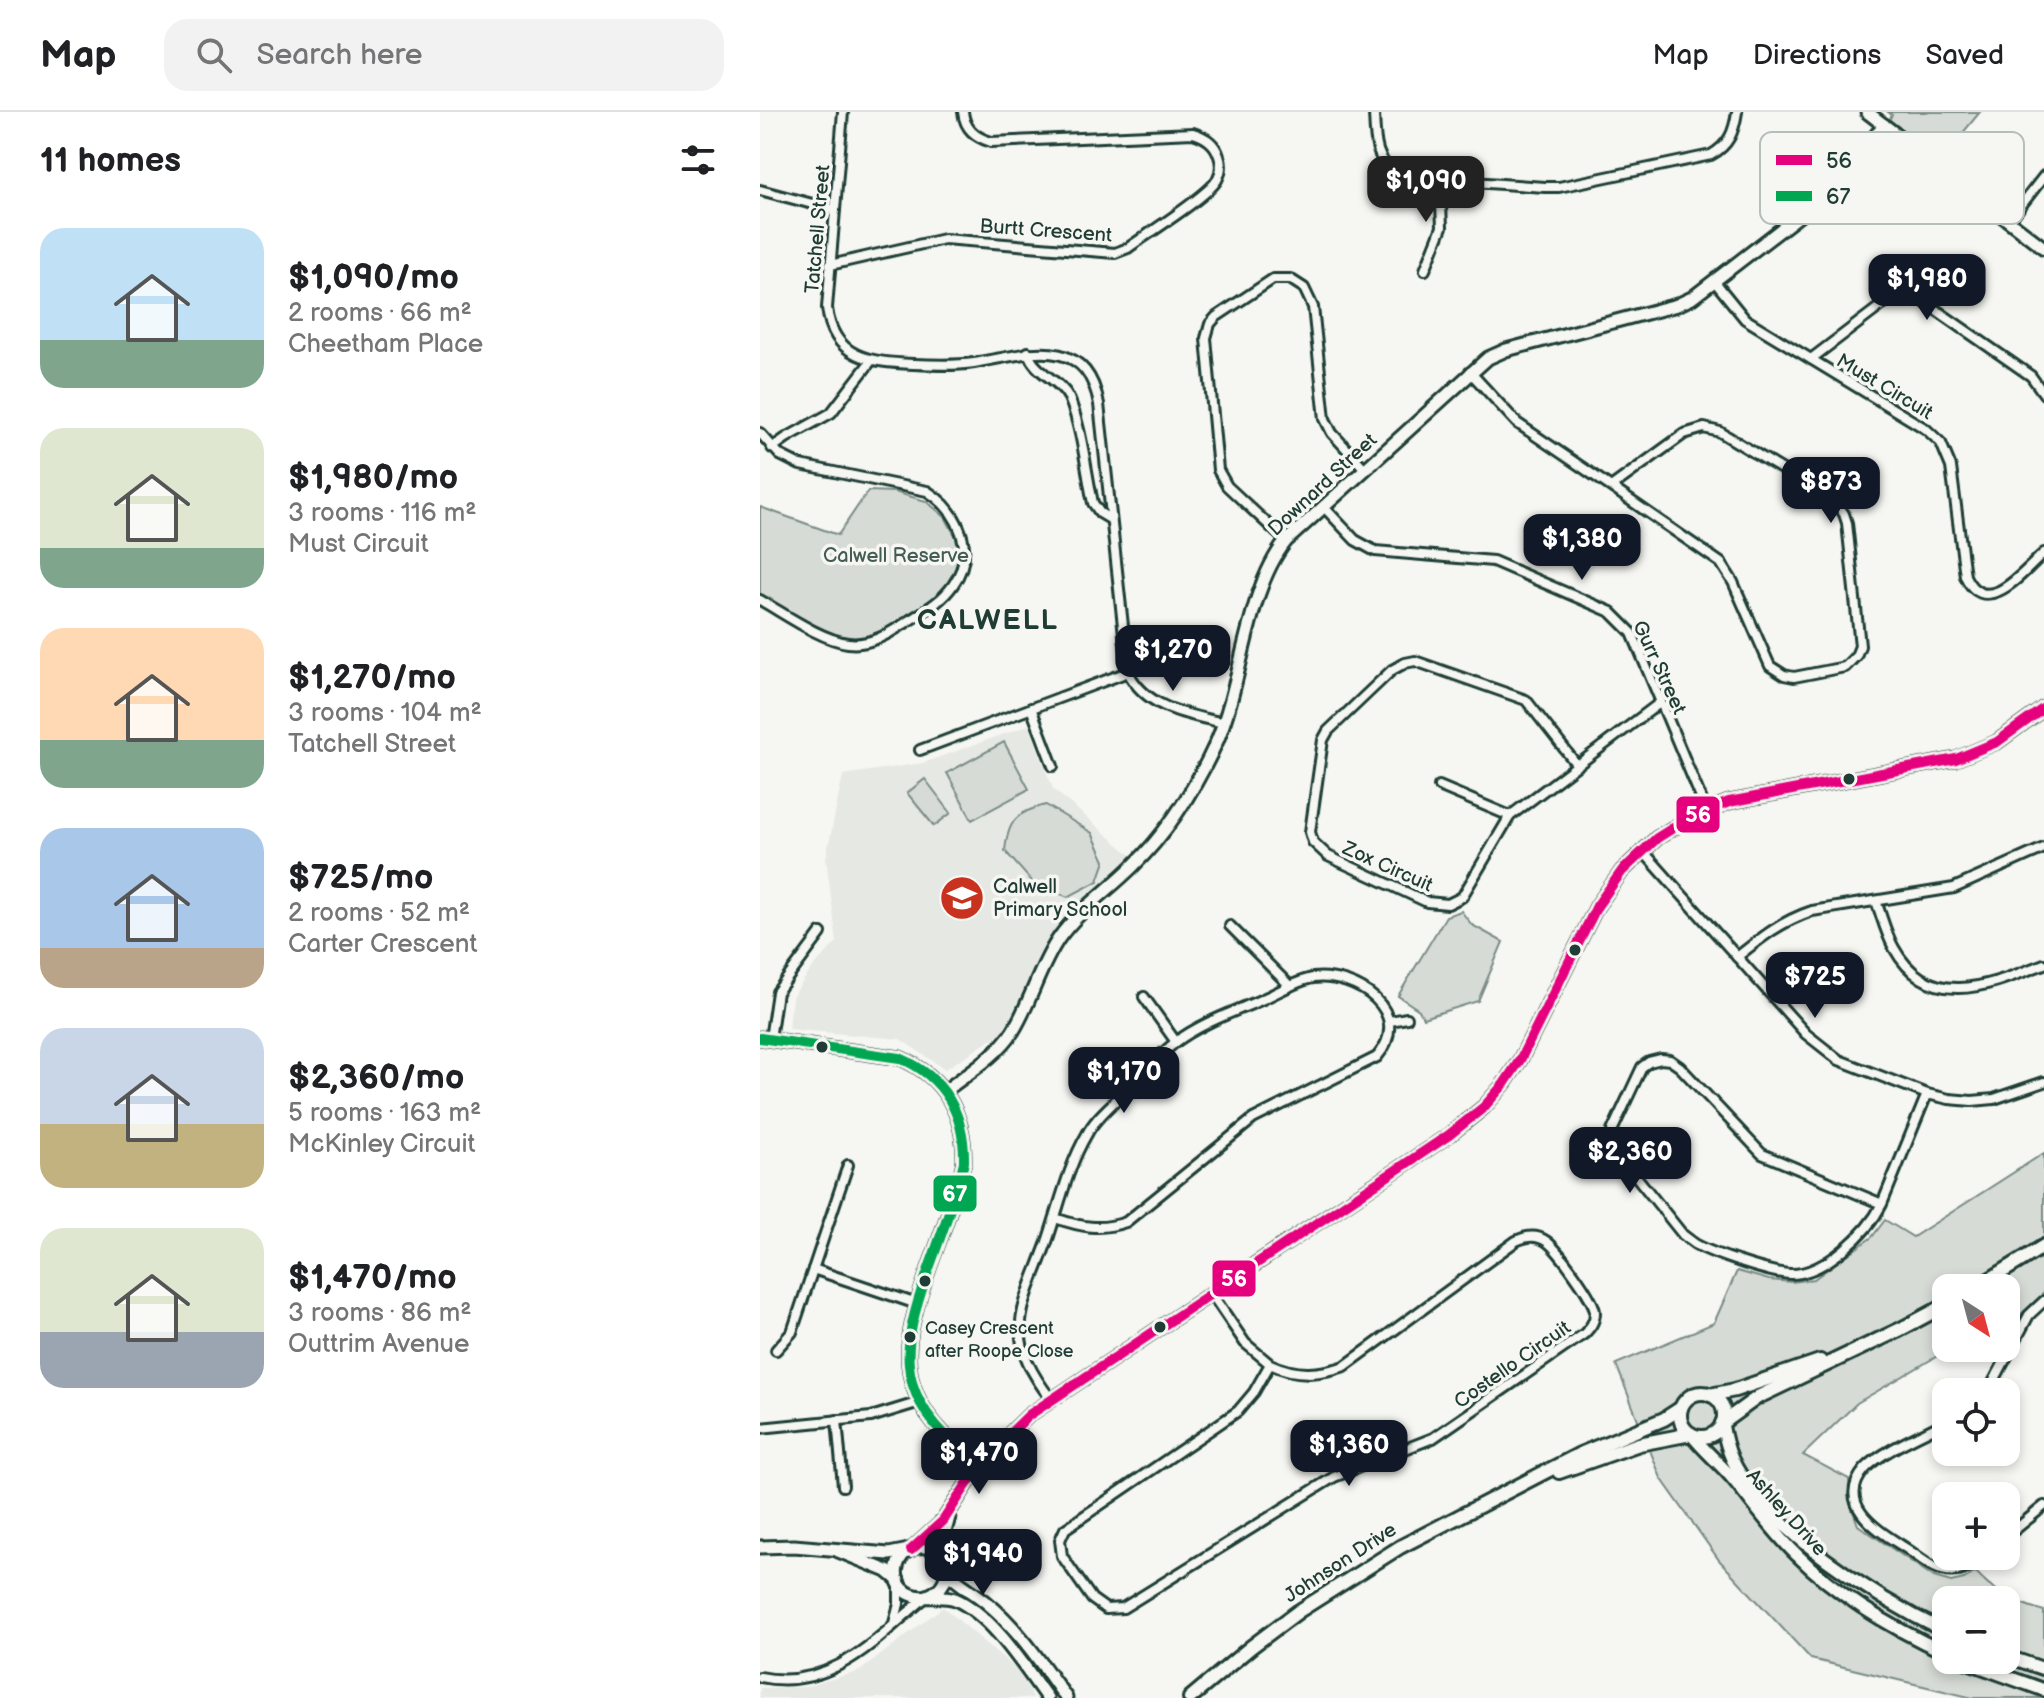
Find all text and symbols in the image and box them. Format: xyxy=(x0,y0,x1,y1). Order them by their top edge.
search box xyxy=(164,19,724,91)
text: Map xyxy=(40,33,116,78)
icon: search xyxy=(192,33,236,77)
text: Search here xyxy=(256,37,423,73)
text: Map xyxy=(1652,39,1709,72)
text: Directions xyxy=(1753,39,1881,72)
text: Saved xyxy=(1925,39,2004,72)
legend xyxy=(1760,132,2024,224)
icon: filters xyxy=(676,138,720,182)
text: 11 homes xyxy=(40,140,181,181)
text: 56 xyxy=(1826,148,1852,175)
pin: $1,090 xyxy=(1361,156,1491,224)
street label: Tatchell Street xyxy=(800,164,836,294)
text: $1,090 xyxy=(1385,166,1467,197)
text: 67 xyxy=(1826,184,1850,211)
street label: Burtt Crescent xyxy=(979,214,1113,248)
pin: $1,980 xyxy=(1862,254,1992,322)
text: $1,090/mo xyxy=(288,257,459,298)
icon: home xyxy=(104,260,200,356)
text: $1,980 xyxy=(1887,264,1967,295)
text: 2 rooms · 66 m² xyxy=(288,298,472,329)
text: Cheetham Place xyxy=(288,329,483,360)
street label: Must Circuit xyxy=(1832,349,1937,425)
street label: Downard Street xyxy=(1263,428,1382,541)
text: $1,980/mo xyxy=(288,457,458,498)
pin: $873 xyxy=(1784,457,1878,525)
icon: home xyxy=(104,460,200,556)
text: $873 xyxy=(1800,467,1862,498)
text: 3 rooms · 116 m² xyxy=(288,498,477,529)
pin: $1,380 xyxy=(1517,514,1647,582)
text: $1,380 xyxy=(1542,524,1622,555)
text: Must Circuit xyxy=(288,529,429,560)
park label: Calwell Reserve xyxy=(823,544,969,568)
district label: CALWELL xyxy=(917,604,1059,637)
street label: Gurr Street xyxy=(1627,617,1691,718)
pin: $1,270 xyxy=(1108,625,1238,693)
text: $1,270 xyxy=(1133,635,1213,666)
text: $1,270/mo xyxy=(288,657,456,698)
icon: home xyxy=(104,660,200,756)
text: 3 rooms · 104 m² xyxy=(288,698,482,729)
text: Tatchell Street xyxy=(288,729,456,760)
unlabelled marker xyxy=(1841,771,1857,787)
line badge: 56 xyxy=(1675,795,1721,834)
text: 56 xyxy=(1685,802,1711,829)
street label: Zox Circuit xyxy=(1338,836,1436,897)
text: $725/mo xyxy=(288,857,433,898)
icon: home xyxy=(104,860,200,956)
school or university icon: Calwell Primary School xyxy=(938,874,986,922)
place label: Calwell Primary School xyxy=(993,875,1127,922)
text: 2 rooms · 52 m² xyxy=(288,898,470,929)
text: Carter Crescent xyxy=(288,929,477,960)
unlabelled marker xyxy=(1567,942,1583,958)
pin: $725 xyxy=(1768,952,1862,1020)
text: $725 xyxy=(1784,962,1846,993)
unlabelled marker xyxy=(814,1039,830,1055)
pin: $1,170 xyxy=(1059,1047,1189,1115)
text: $2,360/mo xyxy=(288,1057,464,1098)
text: $1,170 xyxy=(1086,1057,1162,1088)
icon: home xyxy=(104,1060,200,1156)
text: 5 rooms · 163 m² xyxy=(288,1098,481,1129)
pin: $2,360 xyxy=(1565,1127,1695,1195)
text: McKinley Circuit xyxy=(288,1129,475,1160)
text: $2,360 xyxy=(1587,1137,1673,1168)
line badge: 67 xyxy=(932,1174,978,1213)
text: 67 xyxy=(942,1181,968,1208)
text: $1,470/mo xyxy=(288,1257,457,1298)
line badge: 56 xyxy=(1211,1259,1257,1298)
icon: home xyxy=(104,1260,200,1356)
text: 56 xyxy=(1221,1266,1247,1293)
unlabelled marker xyxy=(917,1273,933,1289)
north arrow xyxy=(1932,1274,2020,1362)
map controls xyxy=(1932,1274,2020,1674)
text: 3 rooms · 86 m² xyxy=(288,1298,472,1329)
street label: Costello Circuit xyxy=(1450,1316,1575,1414)
place label: Casey Crescent after Roope Close xyxy=(925,1318,1074,1362)
unlabelled marker xyxy=(1152,1319,1168,1335)
text: Outtrim Avenue xyxy=(288,1329,470,1360)
marker: Casey Crescent after Roope Close xyxy=(902,1329,918,1345)
button: locate xyxy=(1932,1378,2020,1466)
pin: $1,360 xyxy=(1284,1420,1414,1488)
pin: $1,470 xyxy=(914,1428,1044,1496)
text: $1,360 xyxy=(1309,1430,1390,1461)
text: $1,470 xyxy=(939,1438,1019,1469)
street label: Ashley Drive xyxy=(1741,1464,1832,1561)
button: + xyxy=(1932,1482,2020,1570)
street label: Johnson Drive xyxy=(1280,1518,1401,1608)
pin: $1,940 xyxy=(918,1529,1048,1597)
text: $1,940 xyxy=(943,1539,1023,1570)
button: − xyxy=(1932,1586,2020,1674)

